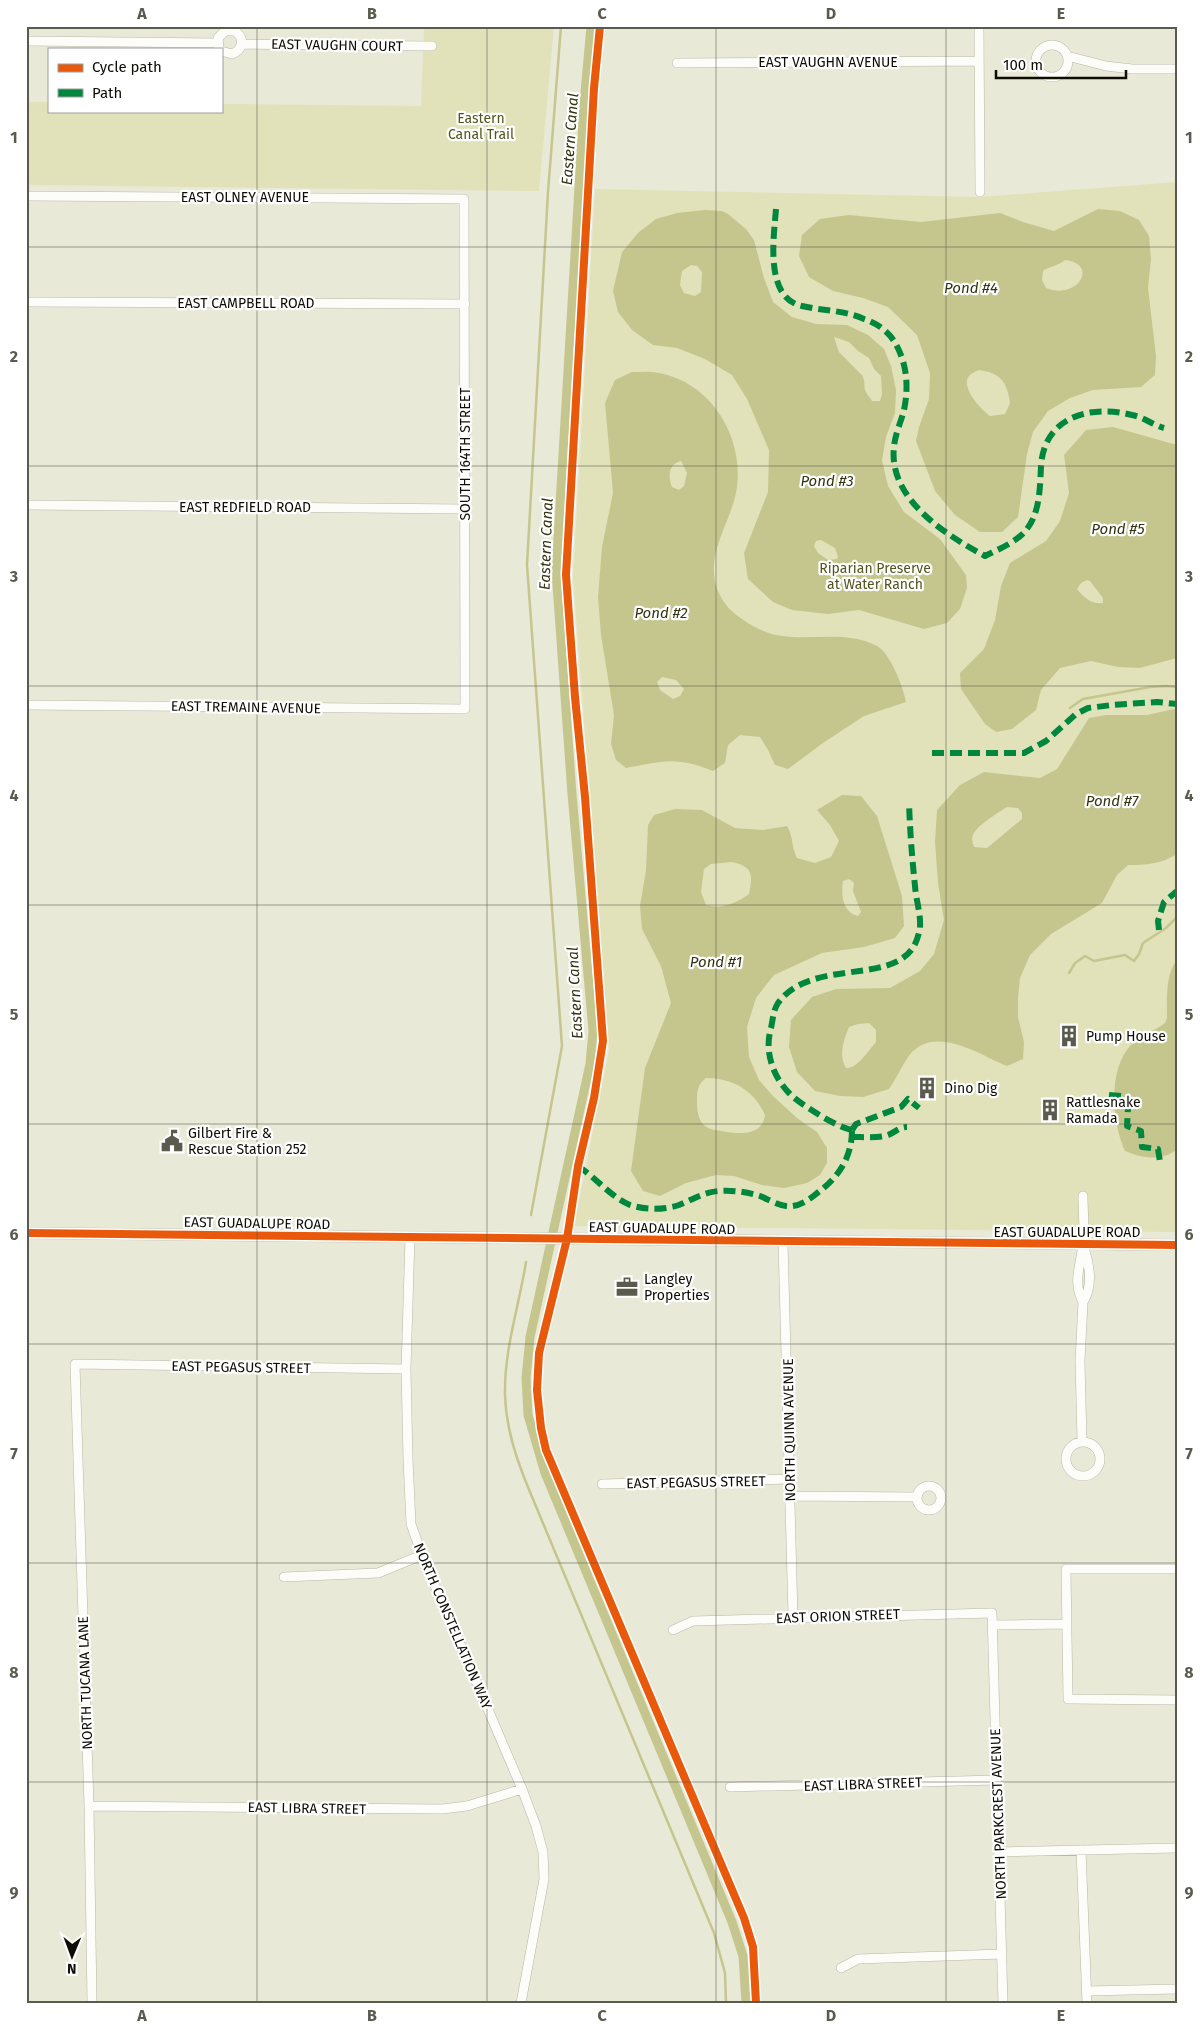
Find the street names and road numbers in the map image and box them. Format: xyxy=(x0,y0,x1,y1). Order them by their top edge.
street label: EAST VAUGHN COURT xyxy=(271,36,404,55)
street label: EAST VAUGHN AVENUE xyxy=(758,54,898,71)
street label: EAST OLNEY AVENUE xyxy=(181,189,309,206)
street label: EAST CAMPBELL ROAD xyxy=(177,295,315,312)
street label: SOUTH 164TH STREET xyxy=(457,387,474,521)
street label: EAST REDFIELD ROAD xyxy=(179,499,311,516)
street label: EAST TREMAINE AVENUE xyxy=(171,698,321,717)
street label: EAST GUADALUPE ROAD xyxy=(183,1214,331,1233)
street label: EAST GUADALUPE ROAD xyxy=(588,1219,736,1238)
street label: EAST GUADALUPE ROAD xyxy=(994,1224,1140,1241)
street label: EAST PEGASUS STREET xyxy=(171,1358,312,1377)
street label: NORTH QUINN AVENUE xyxy=(780,1358,799,1502)
street label: EAST PEGASUS STREET xyxy=(626,1473,767,1492)
street label: NORTH CONSTELLATION WAY xyxy=(410,1541,495,1712)
street label: EAST ORION STREET xyxy=(776,1606,901,1627)
street label: NORTH TUCANA LANE xyxy=(75,1616,96,1750)
street label: NORTH PARKCREST AVENUE xyxy=(987,1728,1010,1900)
street label: EAST LIBRA STREET xyxy=(803,1774,923,1795)
street label: EAST LIBRA STREET xyxy=(247,1799,367,1818)

